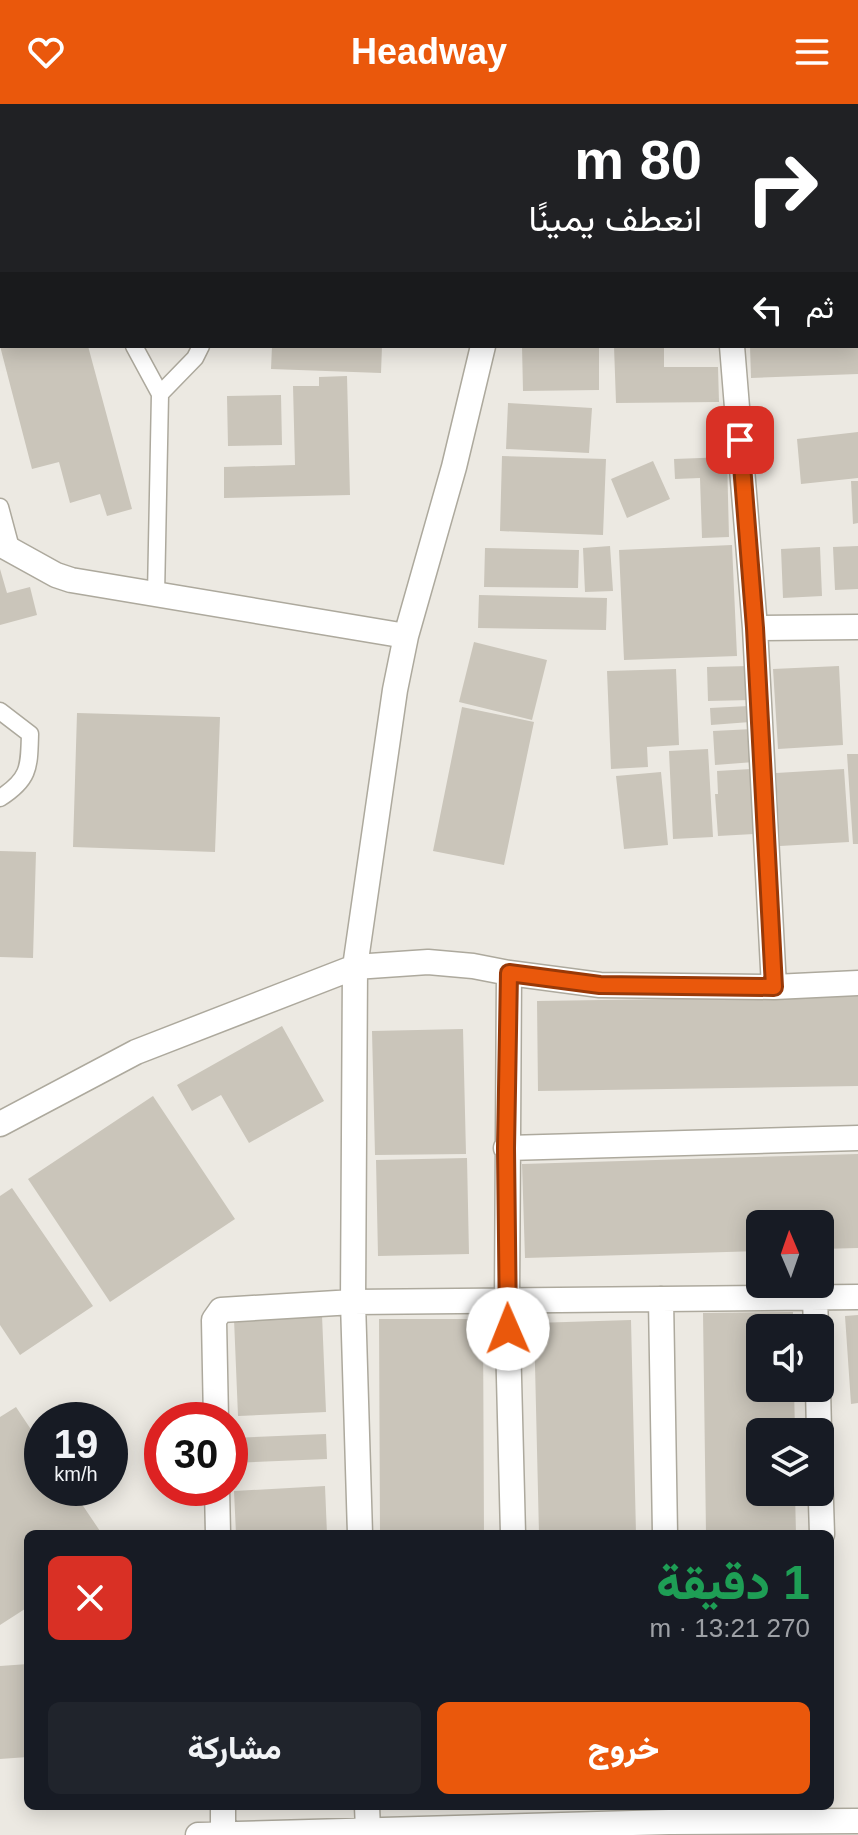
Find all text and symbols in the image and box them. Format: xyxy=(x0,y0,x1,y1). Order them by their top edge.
icon: heart xyxy=(24,30,68,74)
icon: menu xyxy=(790,30,834,74)
text: Headway xyxy=(351,31,507,72)
text: 80 m xyxy=(574,128,702,191)
icon: right xyxy=(730,136,834,240)
text: انعطف يمينًا xyxy=(529,198,702,239)
icon: left xyxy=(746,288,790,332)
text: ثم xyxy=(806,291,834,324)
pin xyxy=(706,406,774,474)
icon: arrive xyxy=(718,418,762,462)
north arrow xyxy=(746,1210,834,1298)
map controls xyxy=(746,1210,834,1506)
position arrow xyxy=(466,1287,550,1371)
button: sound xyxy=(746,1314,834,1402)
speed limit sign: 30 xyxy=(144,1402,248,1506)
button: layers xyxy=(746,1418,834,1506)
text: 19 xyxy=(54,1422,98,1466)
text: km/h xyxy=(54,1463,98,1485)
button: close xyxy=(48,1556,132,1640)
text: 1 دقيقة xyxy=(656,1556,810,1609)
text: 270 m · 13:21 xyxy=(650,1613,810,1643)
button: مشاركة xyxy=(48,1702,421,1794)
button: خروج xyxy=(437,1702,810,1794)

